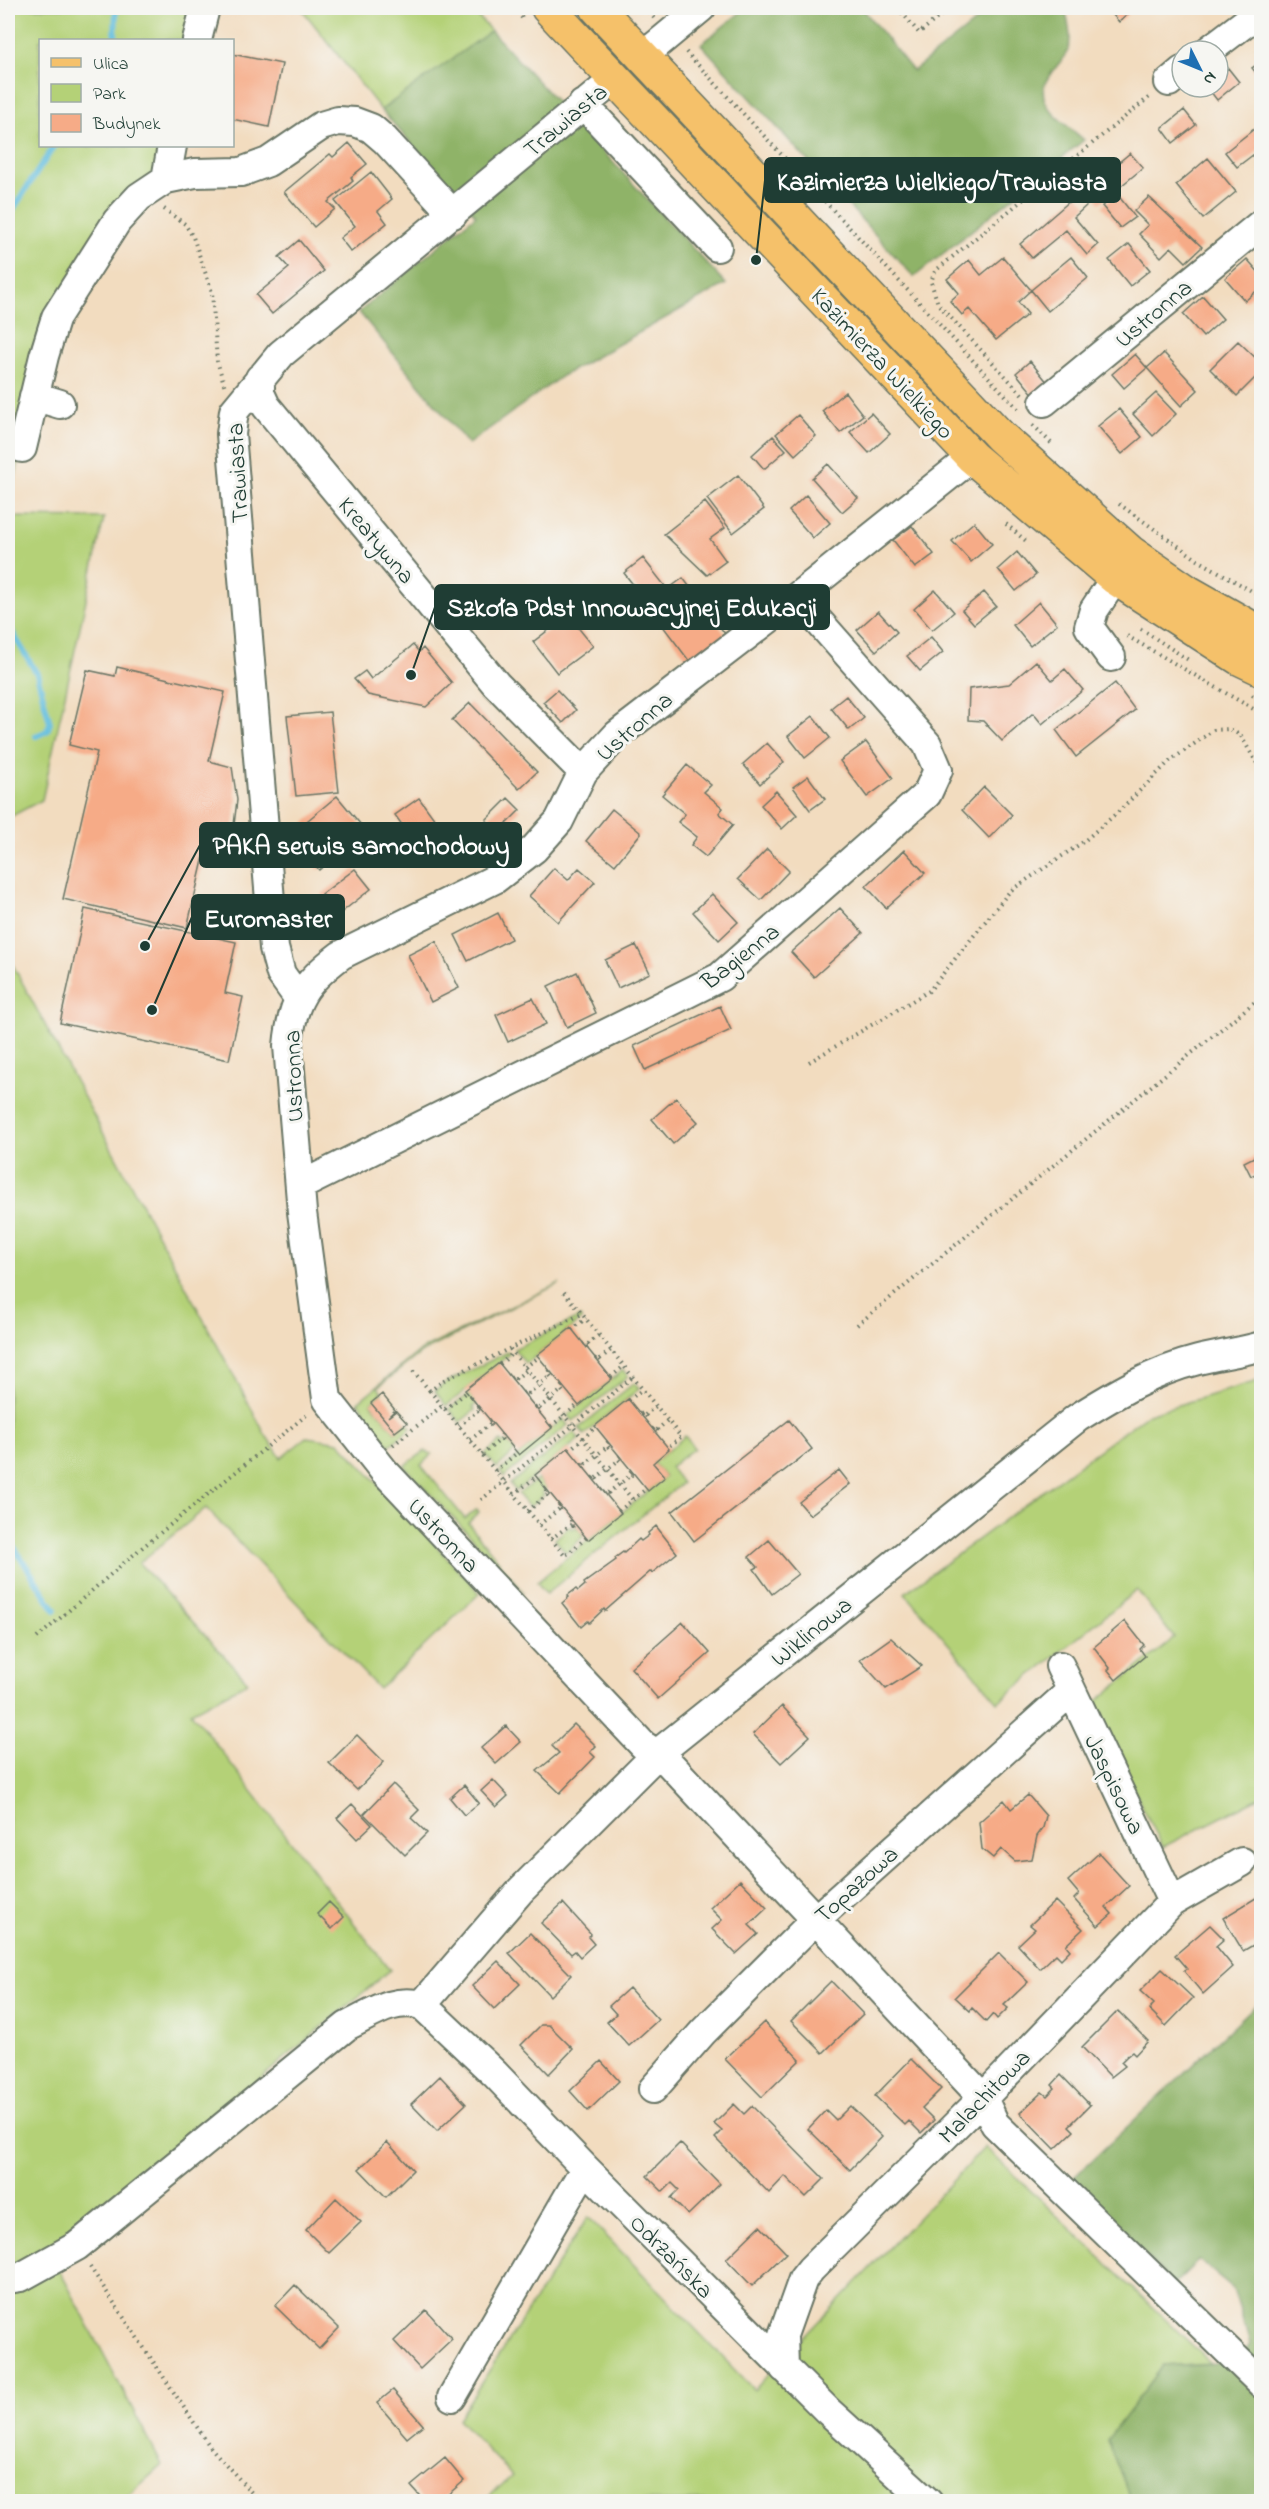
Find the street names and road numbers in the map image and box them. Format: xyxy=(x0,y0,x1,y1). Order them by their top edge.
street label: Trawiasta xyxy=(517,76,616,168)
street label: Ustronna xyxy=(1108,272,1201,358)
street label: Kazimierza Wielkiego xyxy=(801,281,961,449)
street label: Trawiasta xyxy=(219,422,260,524)
street label: Kreatywna xyxy=(327,490,422,594)
street label: Ustronna xyxy=(589,685,682,771)
street label: Bagienna xyxy=(694,916,788,1001)
street label: Ustronna xyxy=(276,1029,315,1122)
street label: Ustronna xyxy=(398,1491,486,1582)
street label: Wiklinowa xyxy=(764,1589,861,1677)
street label: Jaspisowa xyxy=(1073,1729,1152,1841)
street label: Topazowa xyxy=(808,1839,907,1933)
street label: Malachitowa xyxy=(931,2042,1040,2153)
street label: Odrzańska xyxy=(620,2207,721,2308)

